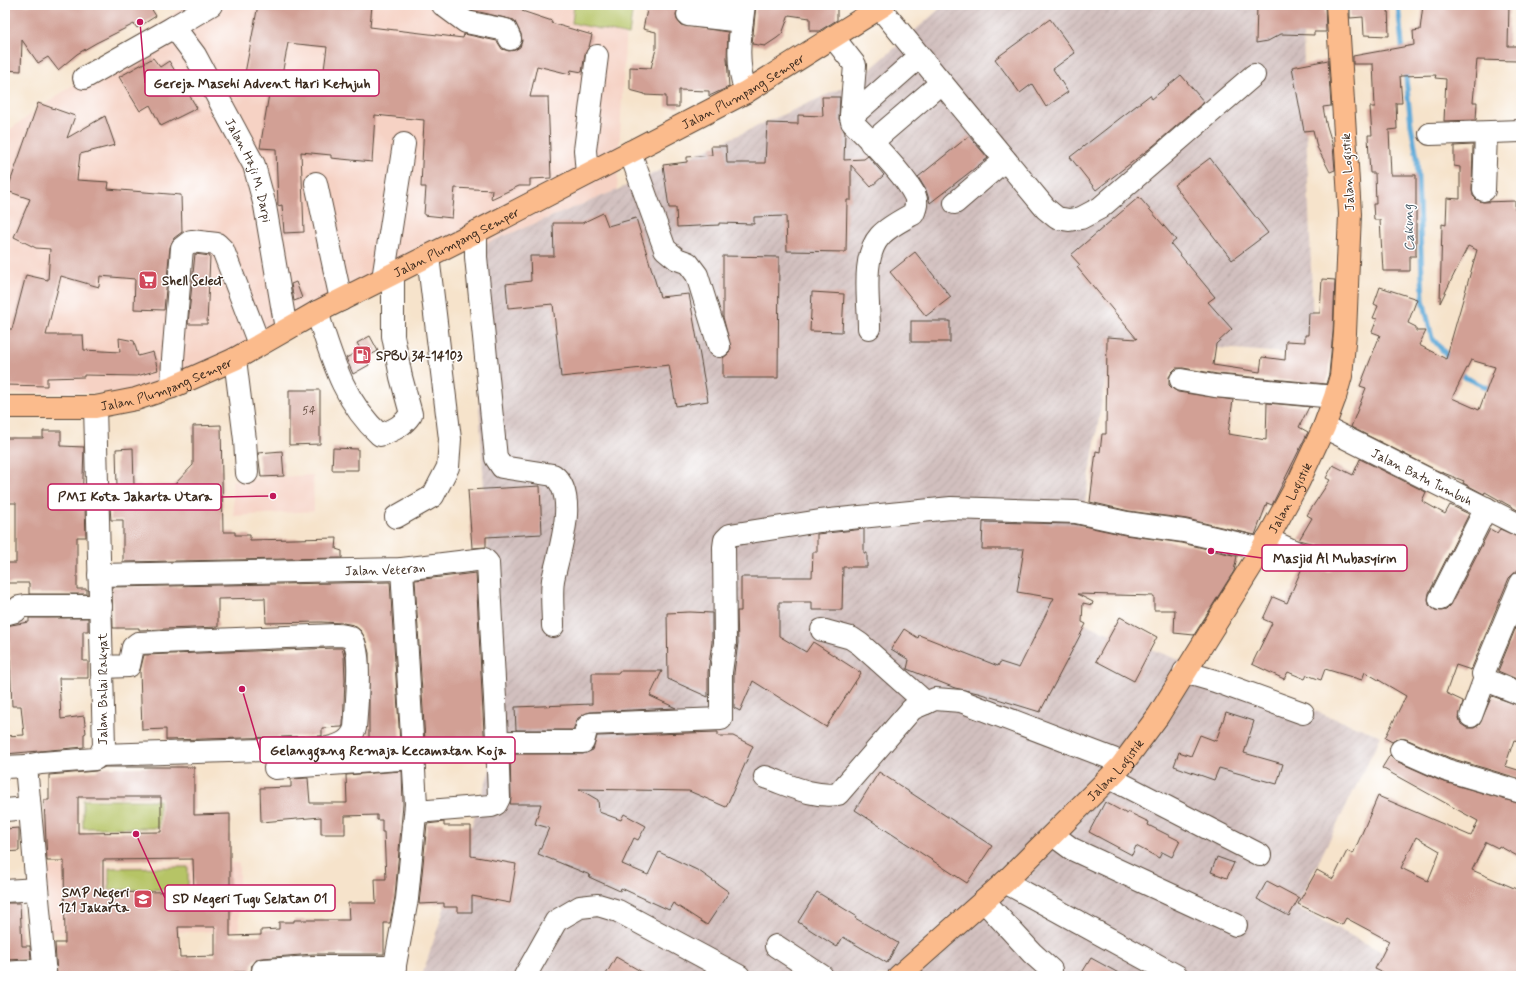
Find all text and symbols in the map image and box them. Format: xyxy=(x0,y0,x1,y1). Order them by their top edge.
street label: Jalan Plumpang Semper xyxy=(679,50,809,134)
callout: Gereja Masehi Advent Hari Ketujuh xyxy=(145,70,379,96)
text: Gereja Masehi Advent Hari Ketujuh xyxy=(154,75,371,94)
street label: Jalan Haji M. Darpi xyxy=(220,115,275,224)
street label: Jalan Logistik xyxy=(1338,132,1361,211)
water label: Cakung xyxy=(1399,203,1420,252)
street label: Jalan Plumpang Semper xyxy=(391,204,523,282)
supermarket icon: Shell Select xyxy=(137,269,159,291)
place label: Shell Select xyxy=(162,273,224,290)
fuel station icon: SPBU 34-14103 xyxy=(351,344,373,366)
place label: SPBU 34-14103 xyxy=(376,348,463,365)
street label: Jalan Plumpang Semper xyxy=(99,354,236,416)
house number: 54 xyxy=(302,404,316,418)
street label: Jalan Batu Tumbuh xyxy=(1368,445,1475,510)
street label: Jalan Logistik xyxy=(1265,460,1317,537)
callout: PMI Kota Jakarta Utara xyxy=(48,484,221,510)
text: PMI Kota Jakarta Utara xyxy=(58,488,213,506)
callout: Masjid Al Mubasyirin xyxy=(1262,545,1407,571)
text: Masjid Al Mubasyirin xyxy=(1273,550,1397,569)
street label: Jalan Veteran xyxy=(344,559,426,580)
street label: Jalan Balai Rakyat xyxy=(95,632,112,745)
street label: Jalan Logistik xyxy=(1084,736,1149,805)
callout: Gelanggang Remaja Kecamatan Koja xyxy=(260,737,515,763)
text: Gelanggang Remaja Kecamatan Koja xyxy=(270,742,507,763)
place label: SMP Negeri 121 Jakarta xyxy=(59,885,130,917)
callout: SD Negeri Tugu Selatan 01 xyxy=(165,885,335,911)
school or university icon: SMP Negeri 121 Jakarta xyxy=(132,888,154,910)
text: SD Negeri Tugu Selatan 01 xyxy=(172,890,328,909)

